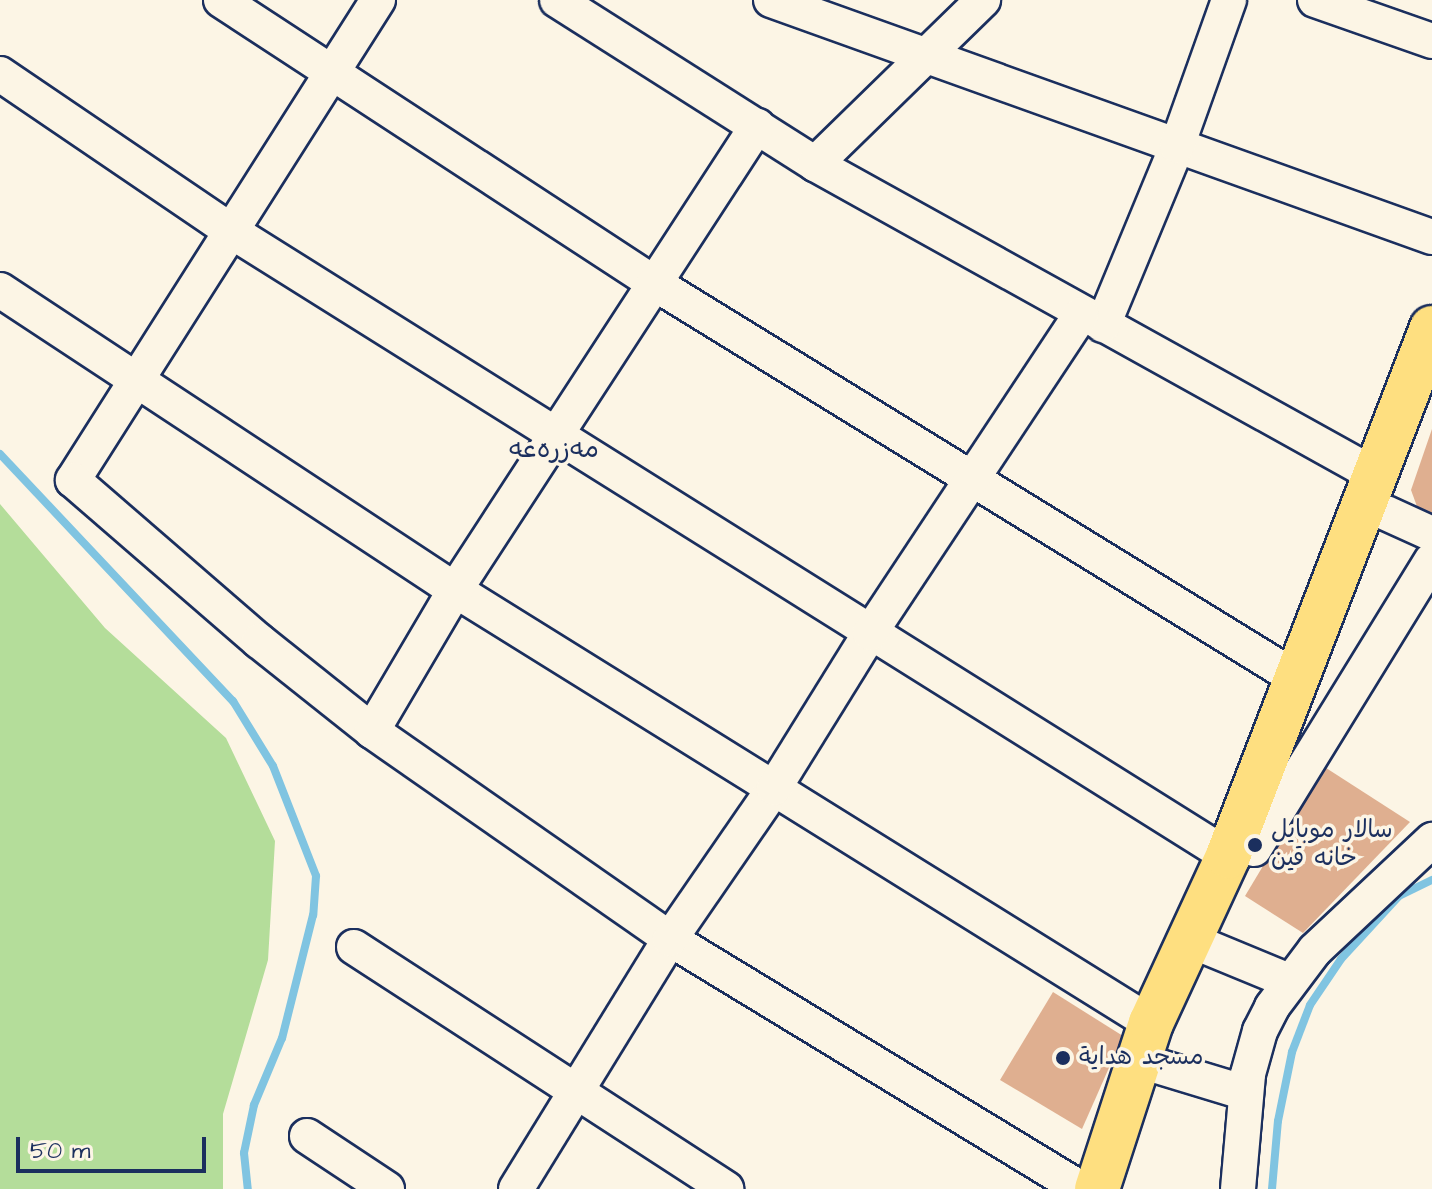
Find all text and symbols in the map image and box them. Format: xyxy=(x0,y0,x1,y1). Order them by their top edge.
district label: مەزرەعە xyxy=(509,434,599,466)
place label: سالار موبايل خانه قين xyxy=(1271,817,1393,873)
marker: سالار موبايل خانه قين xyxy=(1246,836,1264,854)
place label: مسجد هداية xyxy=(1079,1044,1203,1072)
marker: مسجد هداية xyxy=(1054,1049,1072,1067)
scale bar xyxy=(20,1121,210,1171)
text: 50 m xyxy=(30,1134,90,1168)

